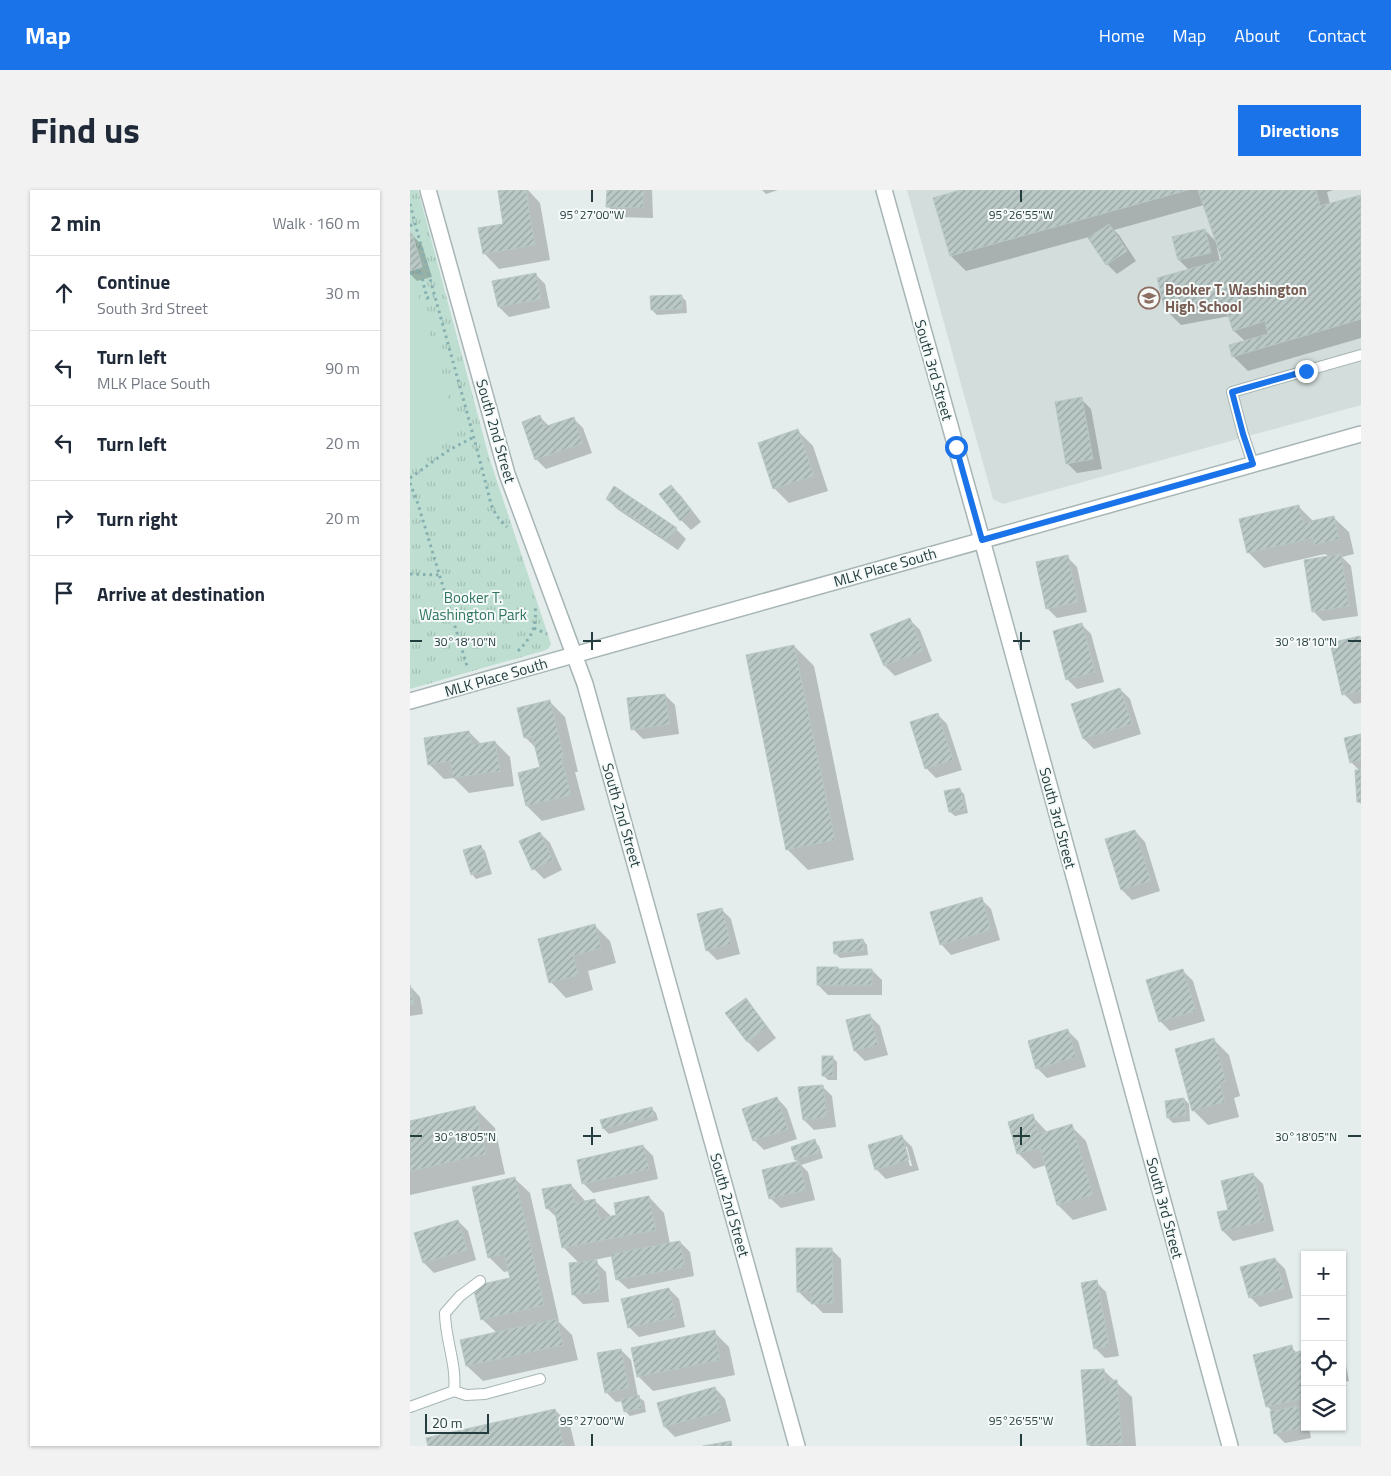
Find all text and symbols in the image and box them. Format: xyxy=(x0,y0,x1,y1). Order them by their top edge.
text: Map xyxy=(25,17,71,53)
text: Home xyxy=(1099,22,1145,49)
text: Map xyxy=(1173,22,1206,49)
text: About xyxy=(1234,22,1280,49)
text: Contact xyxy=(1308,22,1366,49)
text: Find us xyxy=(30,103,140,157)
button: Directions xyxy=(1238,105,1361,156)
text: 95°27'00"W xyxy=(560,205,625,224)
text: 95°26'55"W xyxy=(989,205,1054,224)
text: 2 min xyxy=(50,207,101,239)
text: Walk · 160 m xyxy=(272,211,360,235)
text: Continue xyxy=(97,267,170,296)
place label: Booker T. Washington High School xyxy=(1165,278,1307,318)
icon: ahead xyxy=(50,279,78,307)
text: 30 m xyxy=(325,281,360,305)
school or university icon: Booker T. Washington High School xyxy=(1137,286,1161,310)
text: South 3rd Street xyxy=(97,296,208,320)
street label: South 3rd Street xyxy=(909,317,960,424)
text: Turn left xyxy=(97,342,167,371)
icon: left xyxy=(50,354,78,382)
text: 90 m xyxy=(325,356,360,380)
route end xyxy=(1295,360,1318,383)
text: MLK Place South xyxy=(97,371,210,395)
street label: South 2nd Street xyxy=(470,376,522,486)
icon: left xyxy=(50,429,78,457)
text: Turn left xyxy=(97,429,167,458)
text: 20 m xyxy=(325,431,360,455)
route start xyxy=(945,436,968,459)
icon: right xyxy=(50,504,78,532)
text: Turn right xyxy=(97,504,178,533)
text: 20 m xyxy=(325,506,360,530)
street label: MLK Place South xyxy=(831,541,939,593)
icon: arrive xyxy=(50,579,78,607)
text: Arrive at destination xyxy=(97,579,265,608)
park label: Booker T. Washington Park xyxy=(419,586,527,626)
text: 30°18'10"N xyxy=(434,632,496,651)
text: 30°18'10"N xyxy=(1275,632,1337,651)
street label: MLK Place South xyxy=(442,651,550,703)
street label: South 2nd Street xyxy=(596,760,648,870)
street label: South 3rd Street xyxy=(1033,765,1083,872)
text: 30°18'05"N xyxy=(434,1127,496,1146)
text: 30°18'05"N xyxy=(1275,1127,1337,1146)
street label: South 2nd Street xyxy=(704,1150,756,1260)
street label: South 3rd Street xyxy=(1140,1155,1190,1262)
map controls xyxy=(1301,1251,1346,1431)
button: + xyxy=(1301,1251,1346,1296)
button: − xyxy=(1301,1296,1346,1341)
button: locate xyxy=(1301,1341,1346,1386)
button: layers xyxy=(1301,1386,1346,1431)
scale bar xyxy=(425,1411,489,1434)
text: 95°27'00"W xyxy=(560,1411,625,1430)
text: 95°26'55"W xyxy=(989,1411,1054,1430)
text: 20 m xyxy=(432,1412,462,1433)

